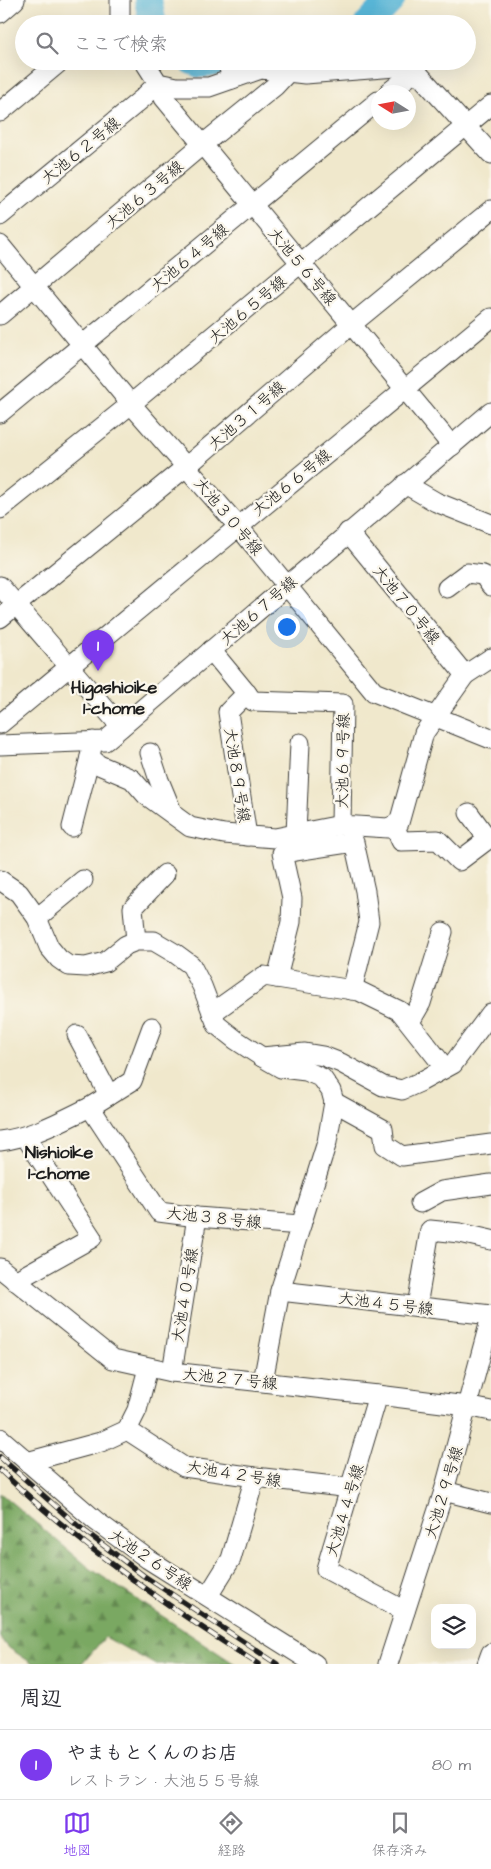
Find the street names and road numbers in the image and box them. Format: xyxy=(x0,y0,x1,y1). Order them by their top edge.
street label: 大池６２号線 xyxy=(36,112,125,190)
street label: 大池６３号線 xyxy=(101,155,188,234)
street label: 大池６４号線 xyxy=(146,218,233,297)
street label: 大池５６号線 xyxy=(263,223,342,310)
street label: 大池６５号線 xyxy=(204,270,291,349)
street label: 大池３１号線 xyxy=(203,376,290,456)
street label: 大池６６号線 xyxy=(247,444,336,522)
street label: 大池３０号線 xyxy=(189,473,268,560)
street label: 大池７０号線 xyxy=(367,560,445,649)
street label: 大池６７号線 xyxy=(215,571,302,651)
street label: 大池６９号線 xyxy=(331,713,355,809)
street label: 大池８９号線 xyxy=(219,726,255,824)
street label: 大池３８号線 xyxy=(165,1202,263,1234)
street label: 大池４０号線 xyxy=(167,1246,203,1344)
street label: 大池４５号線 xyxy=(337,1287,435,1321)
street label: 大池２７号線 xyxy=(181,1363,279,1395)
street label: 大池２９号線 xyxy=(419,1443,469,1541)
street label: 大池４２号線 xyxy=(185,1456,283,1492)
street label: 大池４４号線 xyxy=(320,1461,370,1559)
street label: 大池２６号線 xyxy=(104,1524,196,1596)

